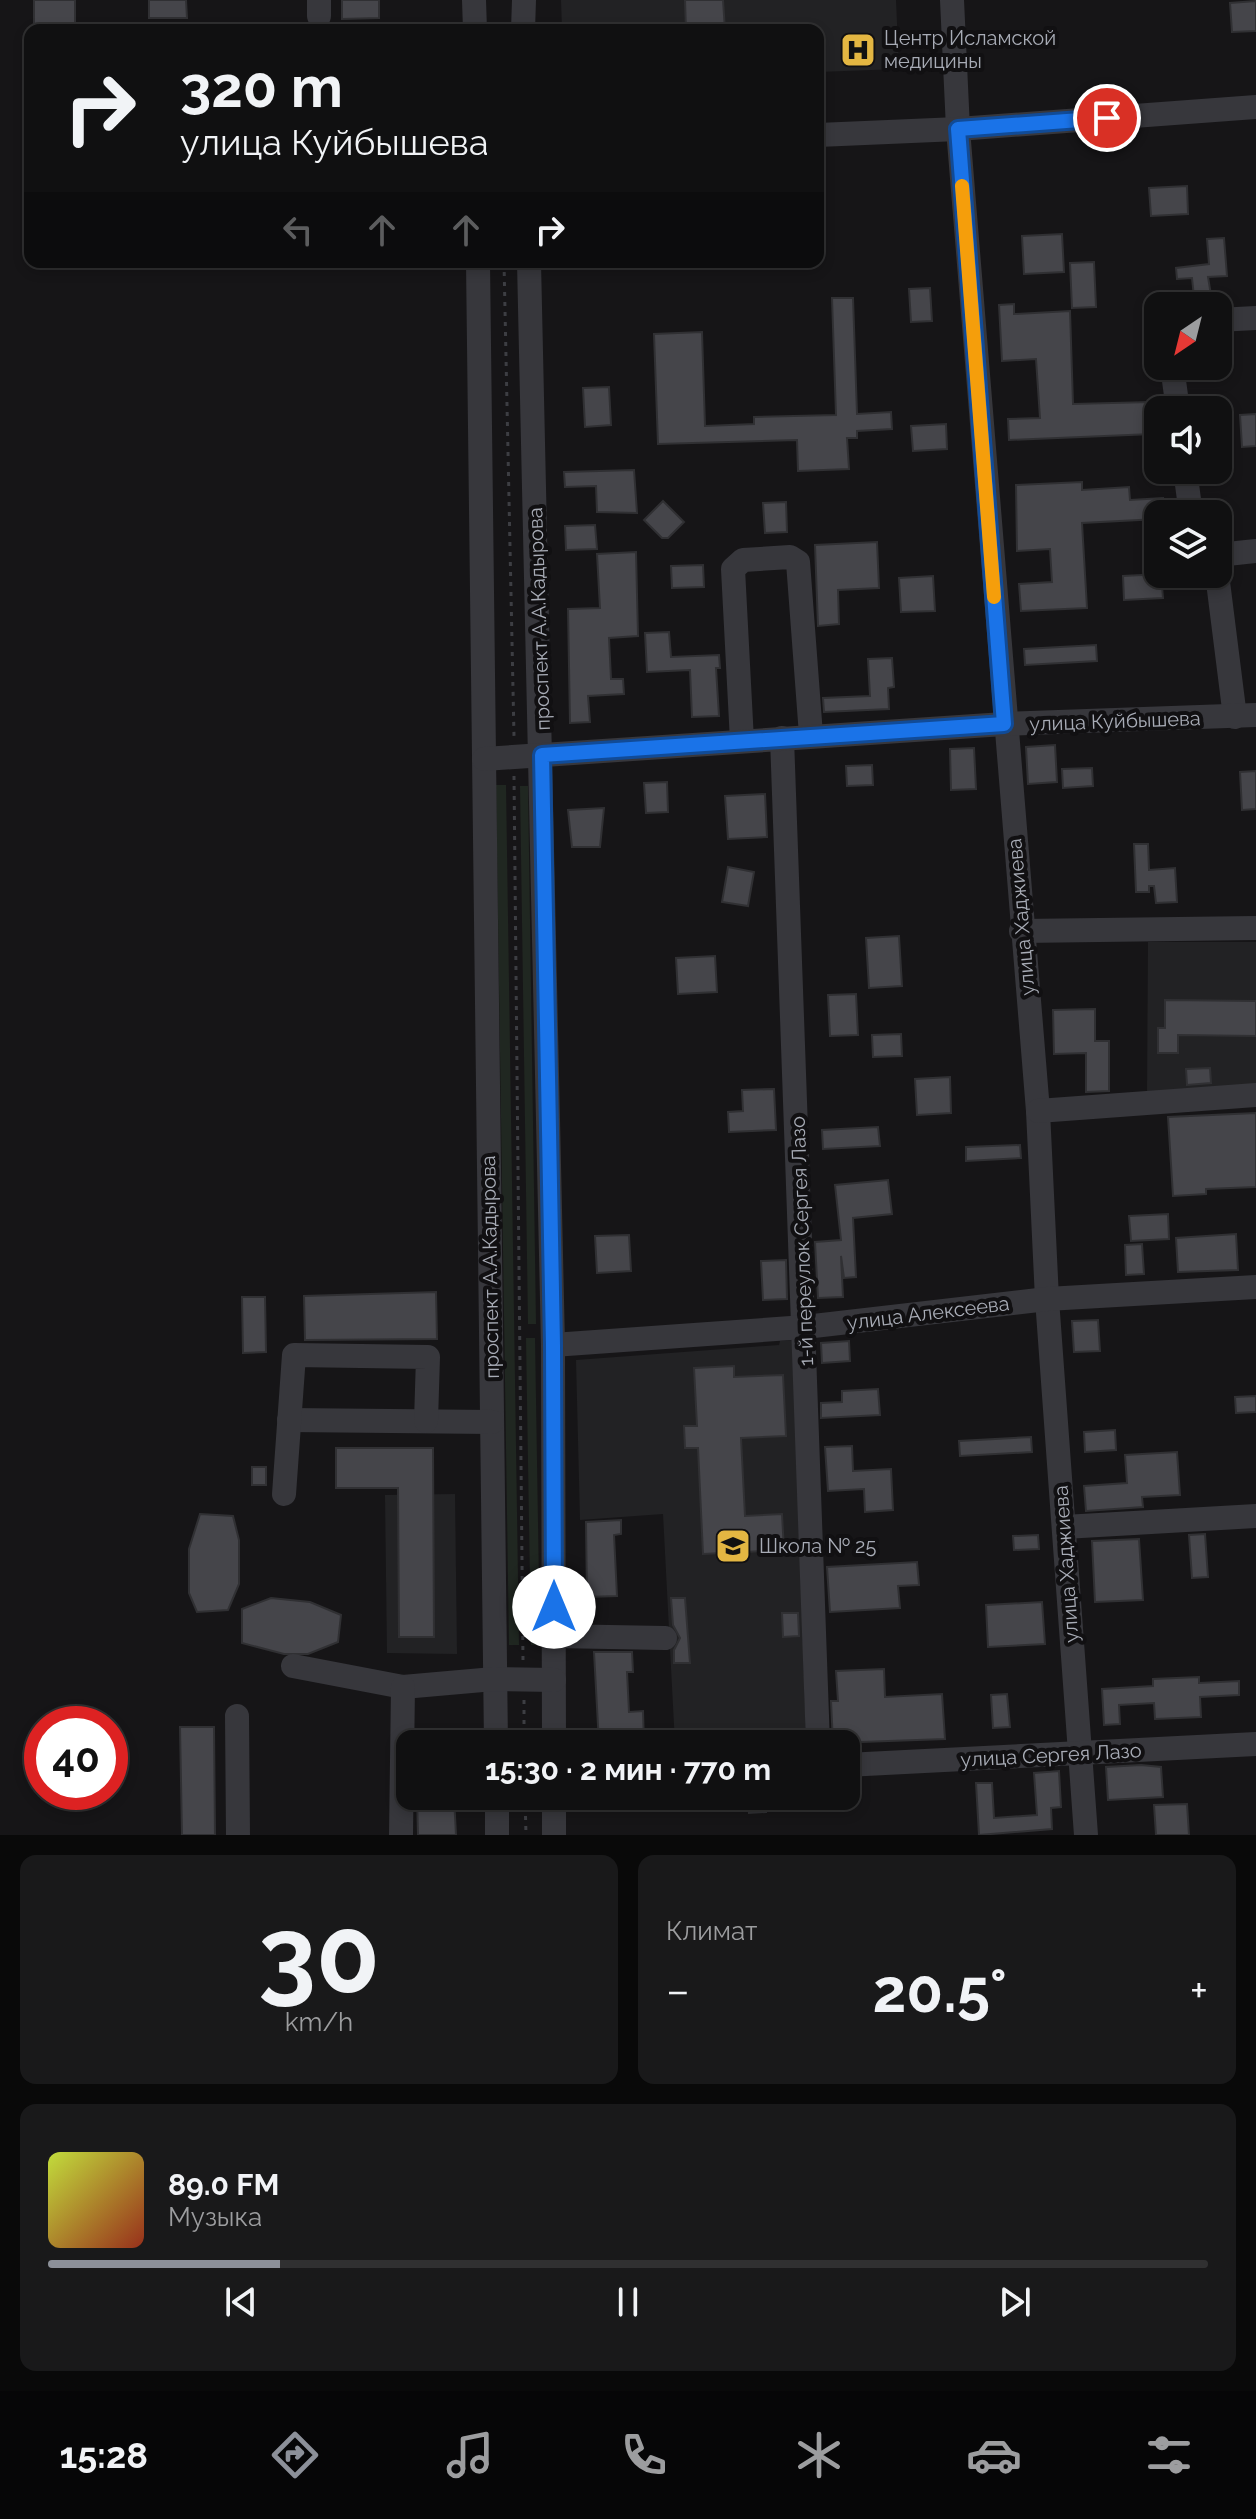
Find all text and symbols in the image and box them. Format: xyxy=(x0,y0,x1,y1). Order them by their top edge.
place label: Центр Исламской медицины xyxy=(884,26,1056,73)
hospital icon: Центр Исламской медицины xyxy=(839,31,877,69)
text: 320 m xyxy=(180,54,343,120)
icon: right xyxy=(48,56,152,160)
pin xyxy=(1073,84,1141,152)
icon: arrive xyxy=(1085,96,1129,140)
text: улица Куйбышева xyxy=(180,121,489,163)
icon: left xyxy=(276,208,320,252)
icon: ahead xyxy=(360,208,404,252)
icon: ahead xyxy=(444,208,488,252)
icon: right xyxy=(528,208,572,252)
north arrow xyxy=(1144,292,1232,380)
map controls xyxy=(1144,292,1232,588)
button: sound xyxy=(1144,396,1232,484)
button: layers xyxy=(1144,500,1232,588)
street label: проспект А.А.Кадырова xyxy=(523,507,555,731)
street label: улица Куйбышева xyxy=(1029,706,1201,736)
street label: улица Хаджиева xyxy=(1002,837,1040,997)
street label: 1-й переулок Сергея Лазо xyxy=(786,1116,818,1366)
street label: проспект А.А.Кадырова xyxy=(476,1155,504,1379)
street label: улица Алексеева xyxy=(845,1291,1011,1335)
street label: улица Хаджиева xyxy=(1049,1484,1083,1644)
school or university icon: Школа № 25 xyxy=(714,1527,752,1565)
place label: Школа № 25 xyxy=(759,1534,876,1558)
position arrow xyxy=(512,1565,596,1649)
speed limit sign: 40 xyxy=(24,1706,128,1810)
street label: улица Сергея Лазо xyxy=(960,1738,1142,1772)
text: 15:30 · 2 мин · 770 m xyxy=(485,1752,771,1787)
text: 30 xyxy=(258,1894,380,2016)
text: Климат xyxy=(666,1916,757,1946)
text: 20.5° xyxy=(872,1956,1007,2026)
text: − xyxy=(666,1965,690,2016)
text: + xyxy=(1190,1965,1208,2016)
text: km/h xyxy=(285,2007,353,2037)
text: 89.0 FM xyxy=(168,2167,279,2202)
text: Музыка xyxy=(168,2202,262,2232)
icon: previous xyxy=(219,2280,263,2324)
icon: pause xyxy=(606,2280,650,2324)
icon: next xyxy=(993,2280,1037,2324)
icon: directions xyxy=(267,2427,323,2483)
icon: music xyxy=(442,2427,498,2483)
icon: phone xyxy=(616,2427,672,2483)
icon: climate xyxy=(791,2427,847,2483)
icon: car xyxy=(966,2427,1022,2483)
icon: filters xyxy=(1141,2427,1197,2483)
text: 15:28 xyxy=(59,2434,148,2476)

